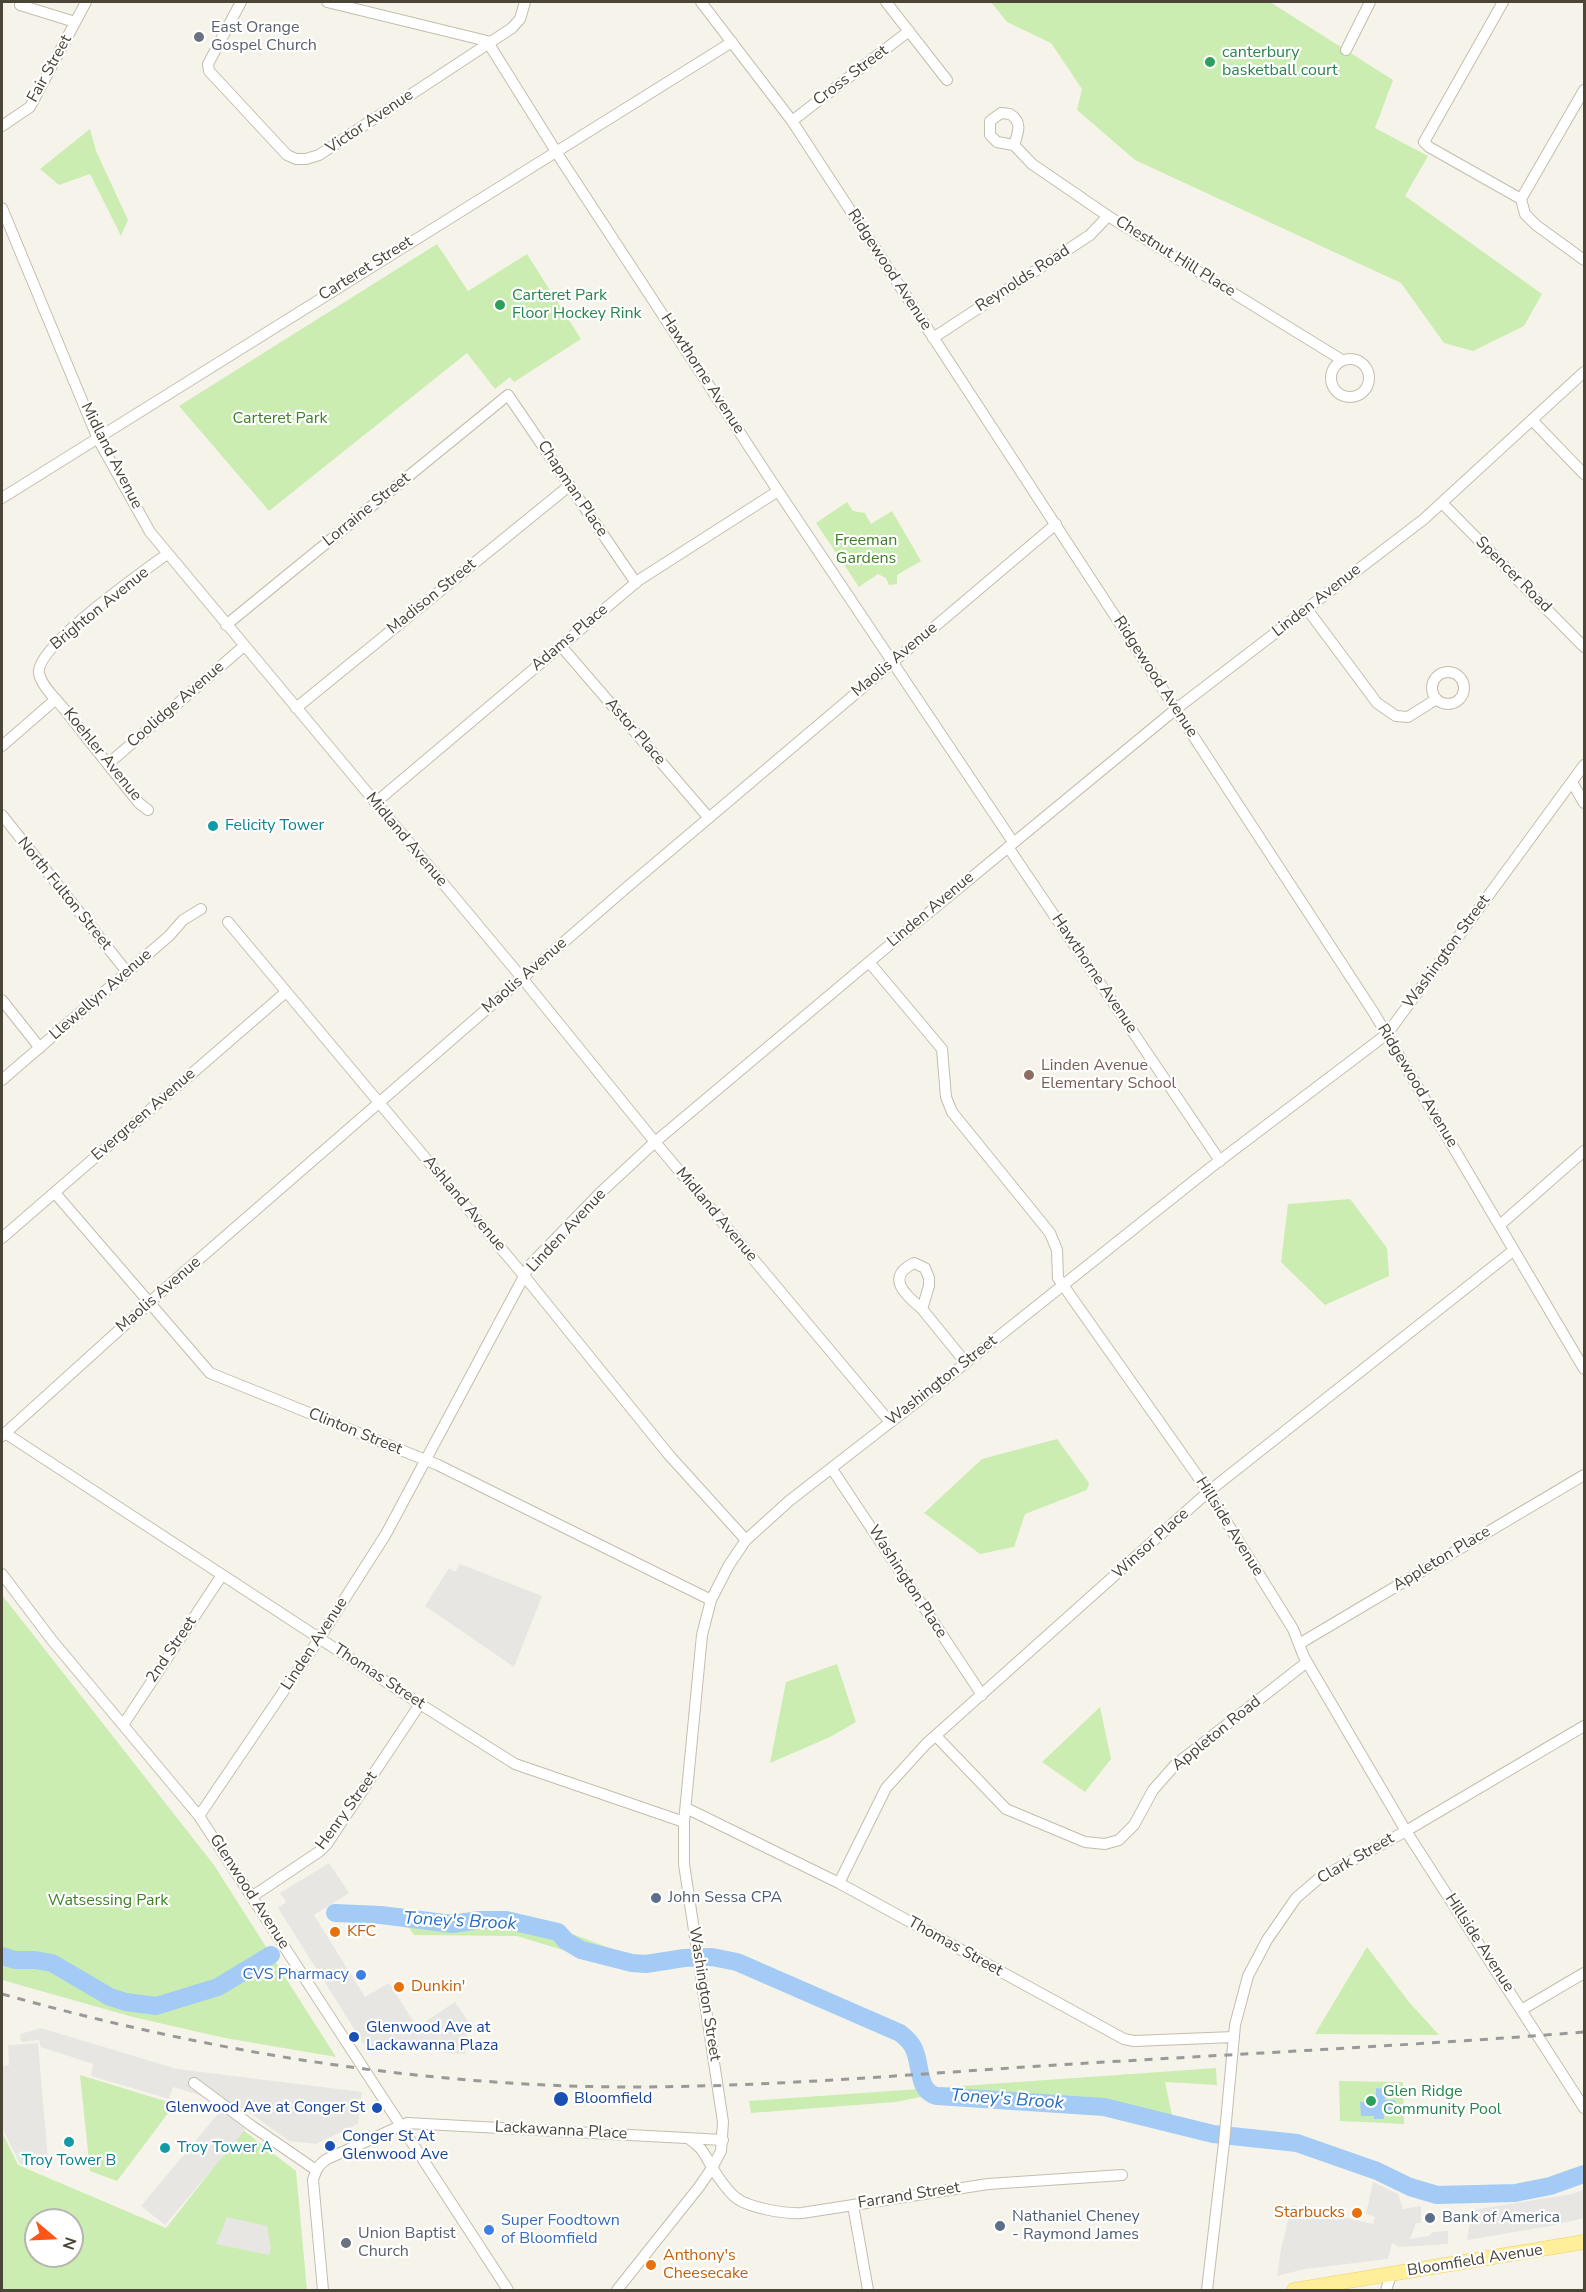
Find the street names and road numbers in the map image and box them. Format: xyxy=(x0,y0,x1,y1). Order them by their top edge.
street label: Fair Street xyxy=(24,32,76,106)
street label: Cross Street xyxy=(810,42,892,110)
street label: Victor Avenue xyxy=(323,86,417,158)
street label: Ridgewood Avenue xyxy=(843,206,935,334)
street label: Chestnut Hill Place xyxy=(1111,212,1239,302)
street label: Carteret Street xyxy=(316,233,416,305)
street label: Reynolds Road xyxy=(972,241,1074,317)
street label: Hawthorne Avenue xyxy=(656,310,748,438)
street label: Midland Avenue xyxy=(76,400,146,512)
street label: Chapman Place xyxy=(533,437,611,541)
street label: Lorraine Street xyxy=(320,469,414,551)
street label: Spencer Road xyxy=(1471,533,1555,617)
street label: Madison Street xyxy=(384,555,480,639)
street label: Linden Avenue xyxy=(1269,561,1365,641)
street label: Brighton Avenue xyxy=(47,564,153,654)
street label: Adams Place xyxy=(528,600,612,676)
street label: Ridgewood Avenue xyxy=(1109,613,1201,741)
street label: Maolis Avenue xyxy=(848,619,942,701)
street label: Coolidge Avenue xyxy=(124,658,228,752)
street label: Astor Place xyxy=(601,695,669,769)
street label: Koehler Avenue xyxy=(59,705,145,805)
street label: Midland Avenue xyxy=(361,789,451,891)
street label: North Fulton Street xyxy=(13,834,115,954)
street label: Linden Avenue xyxy=(884,868,978,952)
street label: Washington Street xyxy=(1399,892,1495,1012)
street label: Hawthorne Avenue xyxy=(1047,911,1141,1037)
street label: Maolis Avenue xyxy=(479,934,571,1018)
street label: Llewellyn Avenue xyxy=(46,946,156,1044)
street label: Ridgewood Avenue xyxy=(1373,1021,1461,1151)
street label: Evergreen Avenue xyxy=(88,1065,200,1165)
street label: Ashland Avenue xyxy=(419,1152,509,1256)
street label: Midland Avenue xyxy=(671,1164,761,1266)
street label: Linden Avenue xyxy=(523,1185,611,1277)
street label: Maolis Avenue xyxy=(113,1253,205,1337)
street label: Washington Street xyxy=(883,1332,1001,1430)
street label: Clinton Street xyxy=(305,1404,405,1460)
street label: Hillside Avenue xyxy=(1191,1474,1267,1580)
street label: Winsor Place xyxy=(1109,1505,1193,1583)
street label: Washington Place xyxy=(863,1522,951,1642)
street label: Appleton Place xyxy=(1390,1522,1494,1596)
street label: Linden Avenue xyxy=(278,1594,352,1694)
street label: 2nd Street xyxy=(143,1613,201,1687)
street label: Thomas Street xyxy=(330,1640,428,1714)
street label: Appleton Road xyxy=(1169,1692,1265,1776)
street label: Henry Street xyxy=(312,1768,382,1854)
street label: Clark Street xyxy=(1314,1829,1398,1889)
street label: Glenwood Avenue xyxy=(205,1831,293,1953)
street label: Hillside Avenue xyxy=(1440,1890,1518,1996)
street label: Thomas Street xyxy=(904,1913,1006,1981)
street label: Washington Street xyxy=(684,1926,724,2062)
street label: Lackawanna Place xyxy=(494,2118,628,2144)
street label: Farrand Street xyxy=(857,2178,961,2214)
street label: Bloomfield Avenue xyxy=(1406,2241,1544,2281)

